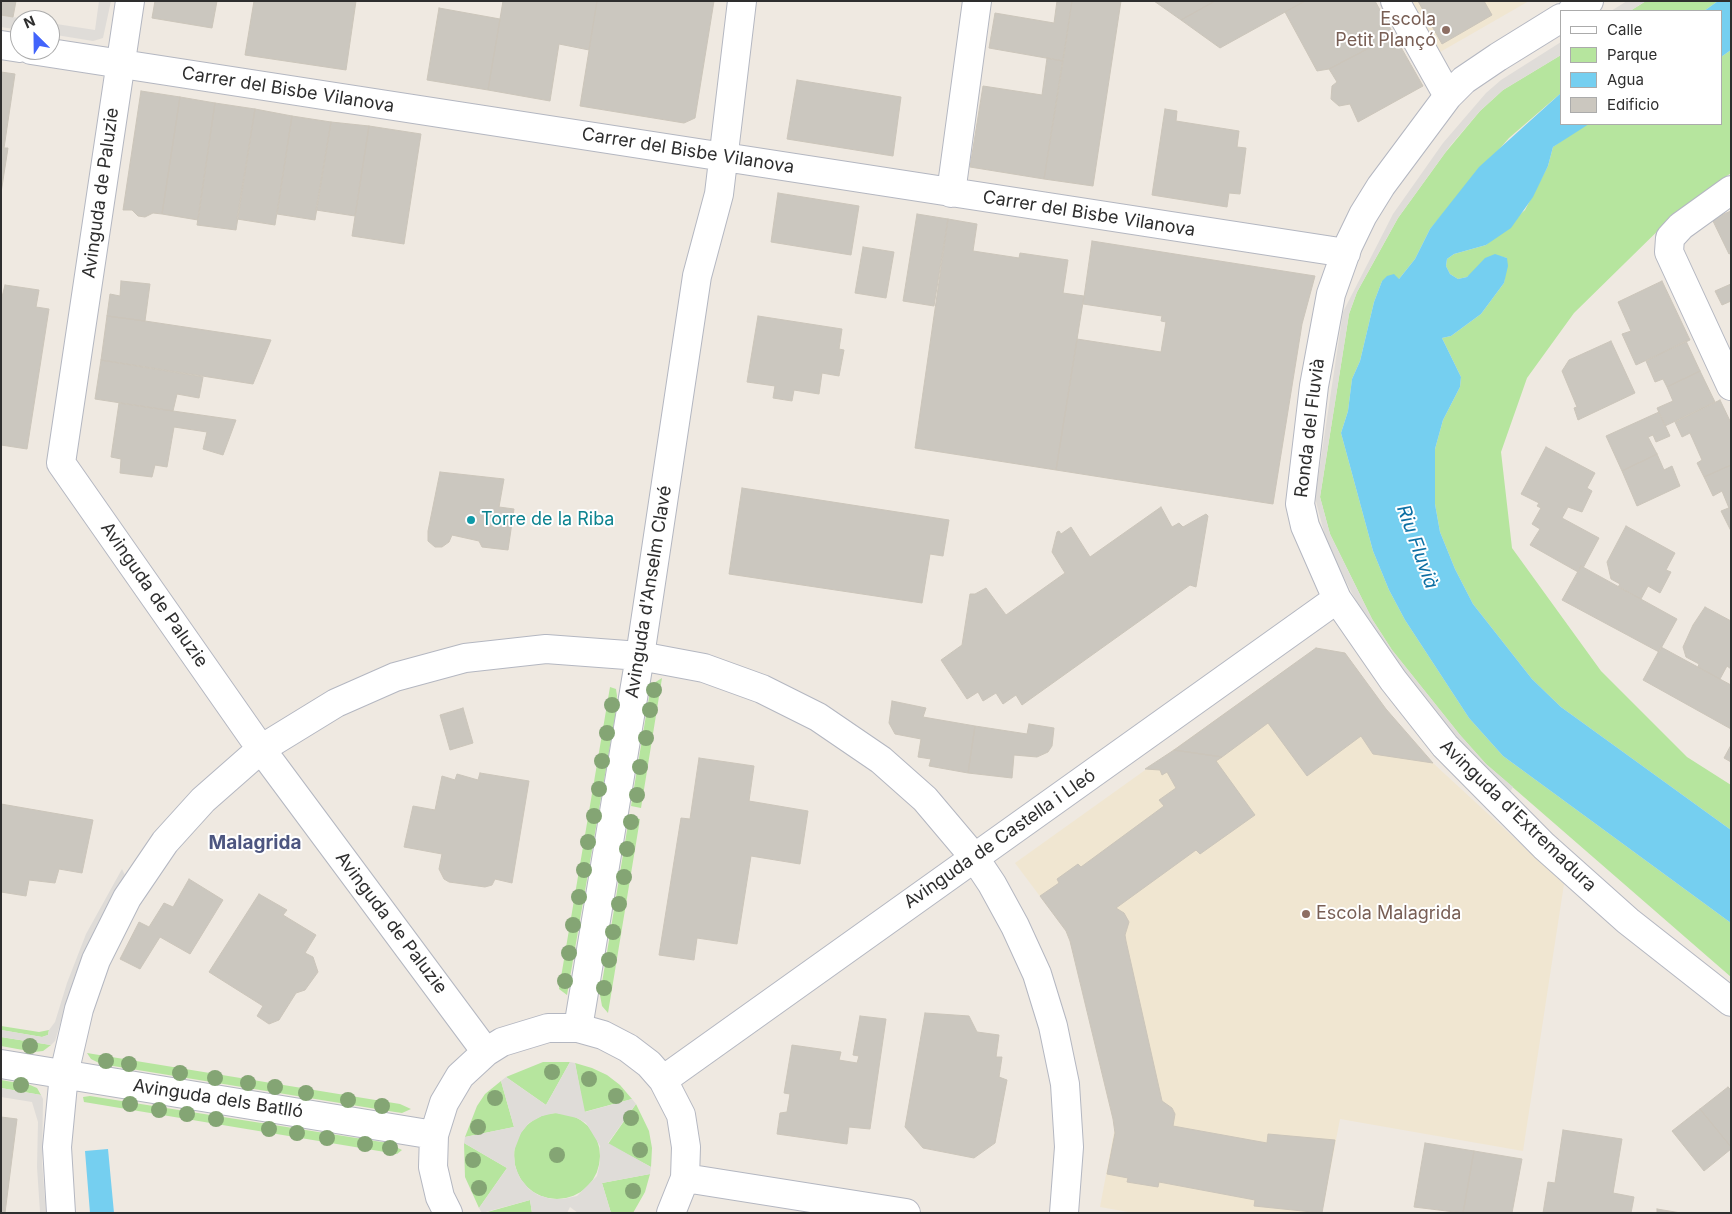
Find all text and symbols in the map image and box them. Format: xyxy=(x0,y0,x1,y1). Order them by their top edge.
place label: Escola Petit Plançó xyxy=(1335,9,1436,52)
north arrow xyxy=(10,10,60,60)
legend xyxy=(1560,10,1722,125)
text: N xyxy=(21,12,38,32)
text: Calle xyxy=(1607,20,1642,39)
marker: Escola Petit Plançó xyxy=(1440,24,1452,36)
text: Parque xyxy=(1607,45,1657,64)
street label: Carrer del Bisbe Vilanova xyxy=(180,63,396,117)
text: Agua xyxy=(1607,70,1644,89)
text: Edificio xyxy=(1607,95,1659,114)
street label: Avinguda de Paluzie xyxy=(78,106,124,280)
street label: Carrer del Bisbe Vilanova xyxy=(580,124,796,178)
street label: Carrer del Bisbe Vilanova xyxy=(981,187,1197,241)
street label: Ronda del Fluvià xyxy=(1291,357,1329,499)
street label: Avinguda d'Anselm Clavé xyxy=(622,484,676,700)
water label: Riu Fluvià xyxy=(1391,502,1443,592)
place label: Torre de la Riba xyxy=(481,509,614,531)
marker: Torre de la Riba xyxy=(465,514,477,526)
street label: Avinguda de Paluzie xyxy=(96,518,212,672)
street label: Avinguda d'Extremadura xyxy=(1435,736,1601,896)
street label: Avinguda de Castella i Lleó xyxy=(900,765,1100,913)
district label: Malagrida xyxy=(209,832,301,854)
street label: Avinguda de Paluzie xyxy=(331,848,451,998)
place label: Escola Malagrida xyxy=(1316,903,1461,925)
marker: Escola Malagrida xyxy=(1300,908,1312,920)
street label: Avinguda dels Batlló xyxy=(131,1075,305,1123)

